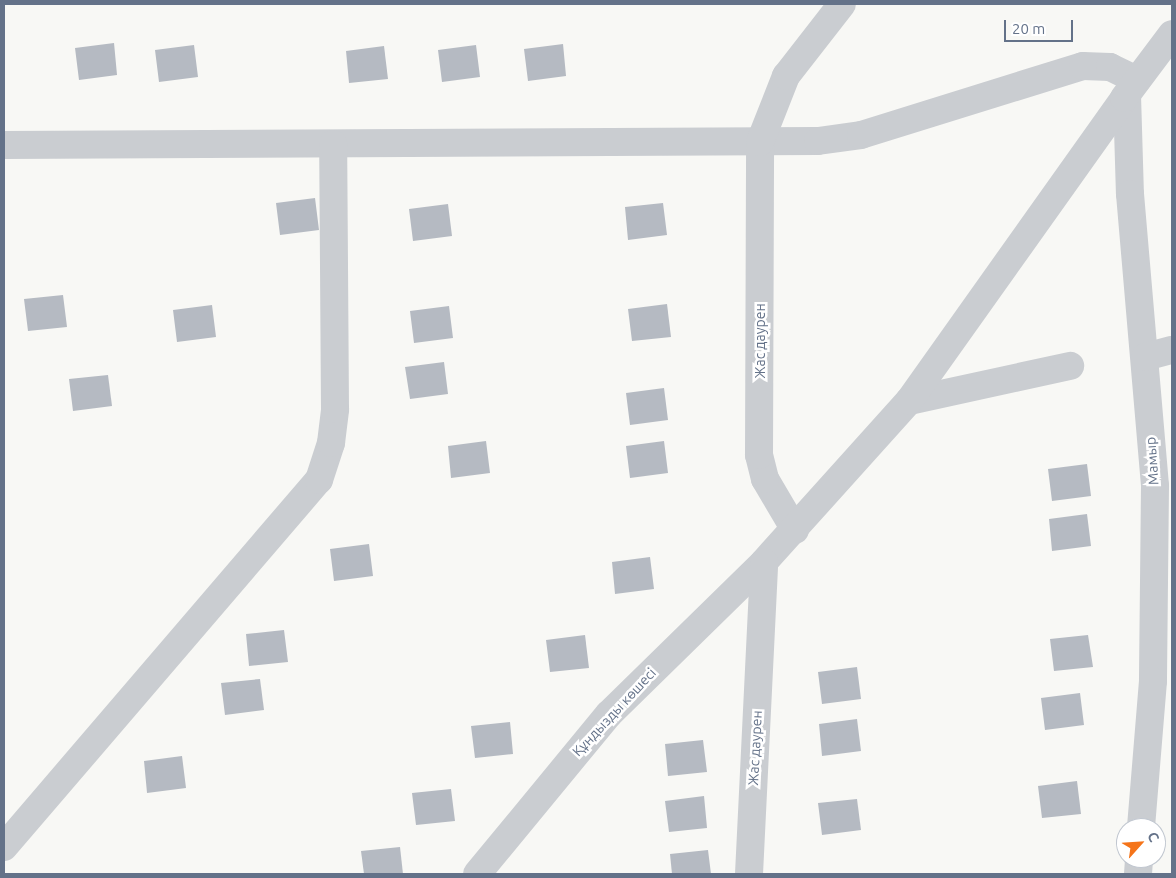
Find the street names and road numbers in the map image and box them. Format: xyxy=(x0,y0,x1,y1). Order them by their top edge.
street label: Жас даурен xyxy=(752,303,768,379)
street label: Мамыр xyxy=(1142,436,1162,486)
street label: Құндызды көшесі xyxy=(569,664,659,760)
street label: Жас даурен xyxy=(745,710,765,786)

